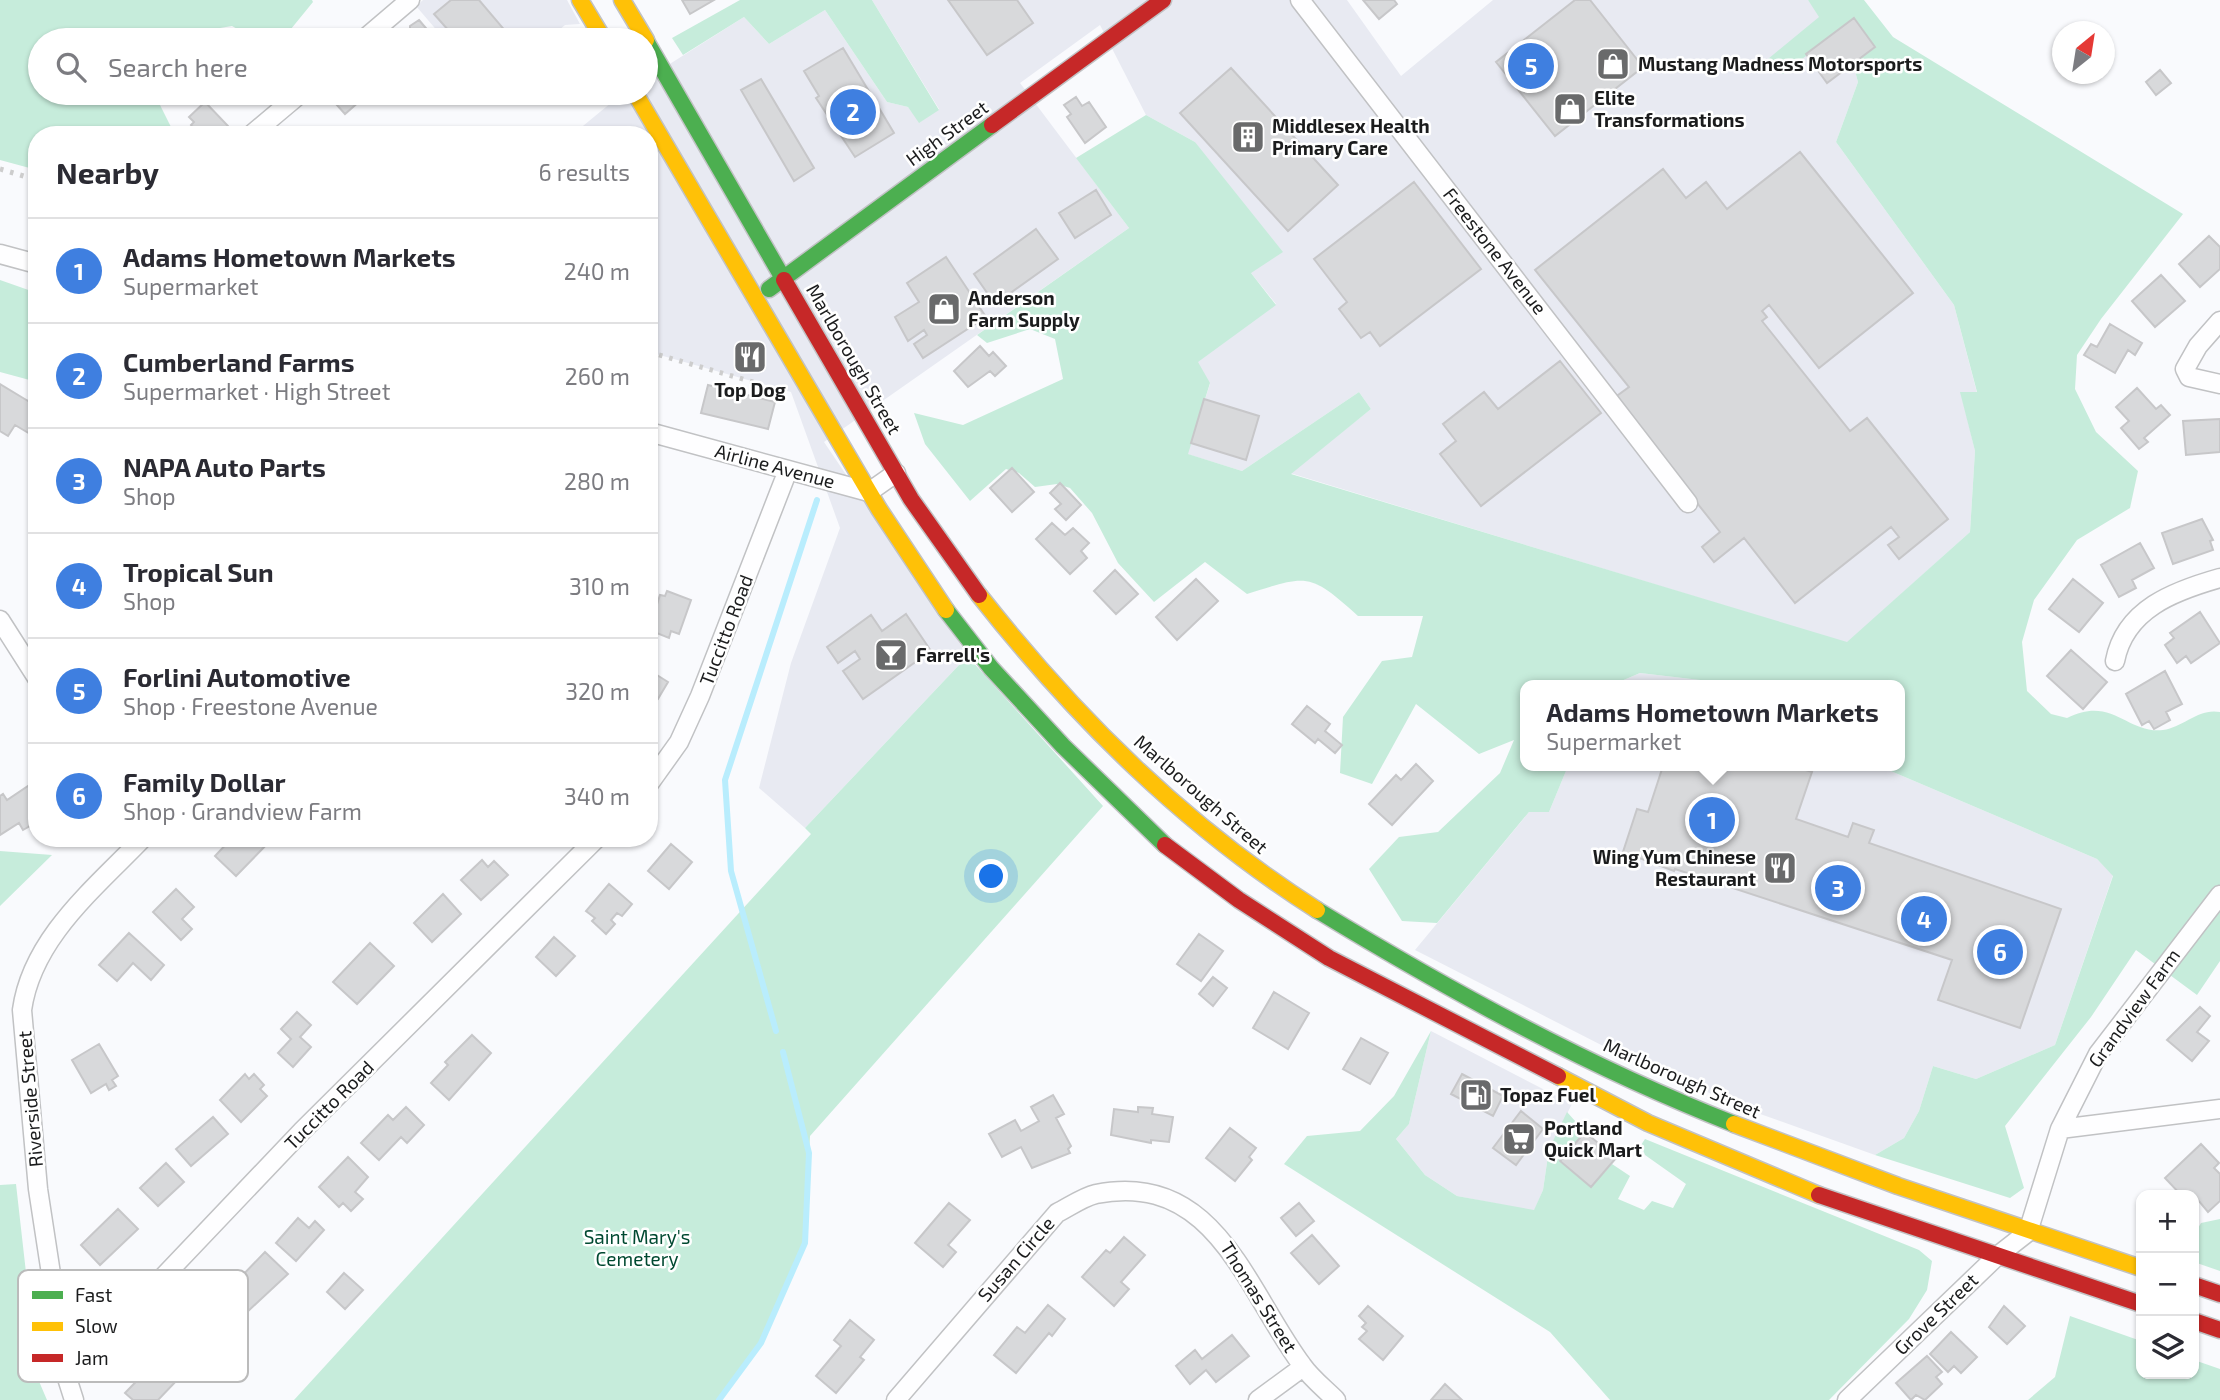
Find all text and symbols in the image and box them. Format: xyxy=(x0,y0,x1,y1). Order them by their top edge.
north arrow xyxy=(2052,21,2115,84)
search box xyxy=(28,28,658,105)
pin: 5 xyxy=(1508,40,1554,92)
shop icon: Mustang Madness Motorsports xyxy=(1594,45,1632,83)
icon: search xyxy=(52,48,90,86)
text: Search here xyxy=(108,51,248,82)
place label: Mustang Madness Motorsports xyxy=(1638,52,1922,75)
pin: 2 xyxy=(830,86,876,138)
place label: Elite Transformations xyxy=(1594,86,1745,131)
shop icon: Elite Transformations xyxy=(1551,90,1589,128)
street label: High Street xyxy=(901,95,992,170)
place label: Middlesex Health Primary Care xyxy=(1272,114,1430,160)
building icon: Middlesex Health Primary Care xyxy=(1229,118,1267,156)
text: Nearby xyxy=(56,154,159,190)
text: 6 results xyxy=(539,158,630,186)
street label: Freestone Avenue xyxy=(1439,183,1552,318)
text: Adams Hometown Markets xyxy=(123,241,456,272)
text: 1 xyxy=(74,257,84,285)
text: 240 m xyxy=(564,257,630,285)
text: Supermarket xyxy=(123,272,258,300)
street label: Marlborough Street xyxy=(802,280,907,438)
place label: Anderson Farm Supply xyxy=(968,286,1080,332)
shop icon: Anderson Farm Supply xyxy=(925,290,963,328)
restaurant icon: Top Dog xyxy=(731,338,769,376)
text: Cumberland Farms xyxy=(123,346,355,377)
text: 2 xyxy=(72,362,86,390)
text: 260 m xyxy=(565,362,630,390)
text: Supermarket · High Street xyxy=(123,377,390,405)
place label: Top Dog xyxy=(714,378,786,401)
street label: Airline Avenue xyxy=(713,438,838,493)
text: NAPA Auto Parts xyxy=(123,451,326,482)
text: 3 xyxy=(72,467,86,495)
text: 280 m xyxy=(564,467,630,495)
text: Shop xyxy=(123,482,176,510)
text: Tropical Sun xyxy=(123,556,274,587)
street label: Tuccitto Road xyxy=(694,571,757,688)
text: 4 xyxy=(72,572,86,600)
text: 310 m xyxy=(569,572,630,600)
text: Shop xyxy=(123,587,176,615)
bar icon: Farrell's xyxy=(872,636,910,674)
place label: Farrell's xyxy=(916,643,990,666)
text: Forlini Automotive xyxy=(123,661,351,692)
text: 5 xyxy=(73,677,85,705)
text: 320 m xyxy=(565,677,630,705)
popup xyxy=(1520,680,1905,771)
text: Shop · Freestone Avenue xyxy=(123,692,378,720)
text: Adams Hometown Markets xyxy=(1546,696,1879,727)
text: Supermarket xyxy=(1546,727,1682,755)
street label: Marlborough Street xyxy=(1130,729,1273,858)
text: Family Dollar xyxy=(123,766,286,797)
text: 6 xyxy=(72,782,86,810)
text: 340 m xyxy=(564,782,630,810)
pin: 1 xyxy=(1689,794,1735,846)
text: Shop · Grandview Farm xyxy=(123,797,362,825)
place label: Wing Yum Chinese Restaurant xyxy=(1593,845,1756,890)
restaurant icon: Wing Yum Chinese Restaurant xyxy=(1761,849,1799,887)
your location xyxy=(974,859,1008,893)
pin: 3 xyxy=(1815,862,1861,914)
pin: 4 xyxy=(1901,893,1947,945)
pin: 6 xyxy=(1977,926,2023,978)
street label: Grandview Farm xyxy=(2083,944,2184,1071)
street label: Riverside Street xyxy=(12,1030,47,1168)
street label: Marlborough Street xyxy=(1600,1033,1764,1123)
street label: Tuccitto Road xyxy=(279,1055,378,1154)
fuel station icon: Topaz Fuel xyxy=(1457,1076,1495,1114)
place label: Topaz Fuel xyxy=(1500,1083,1596,1106)
place label: Portland Quick Mart xyxy=(1544,1116,1642,1162)
supermarket icon: Portland Quick Mart xyxy=(1500,1120,1538,1158)
map controls xyxy=(2136,1190,2199,1379)
button: + xyxy=(2136,1190,2199,1253)
street label: Susan Circle xyxy=(973,1212,1059,1306)
park label: Saint Mary's Cemetery xyxy=(584,1225,690,1270)
street label: Thomas Street xyxy=(1216,1237,1303,1357)
button: − xyxy=(2136,1253,2199,1316)
street label: Grove Street xyxy=(1889,1268,1982,1359)
legend xyxy=(18,1270,248,1382)
text: Fast xyxy=(75,1283,112,1306)
text: Slow xyxy=(75,1314,118,1337)
button: layers xyxy=(2136,1316,2199,1379)
text: Jam xyxy=(75,1346,109,1369)

